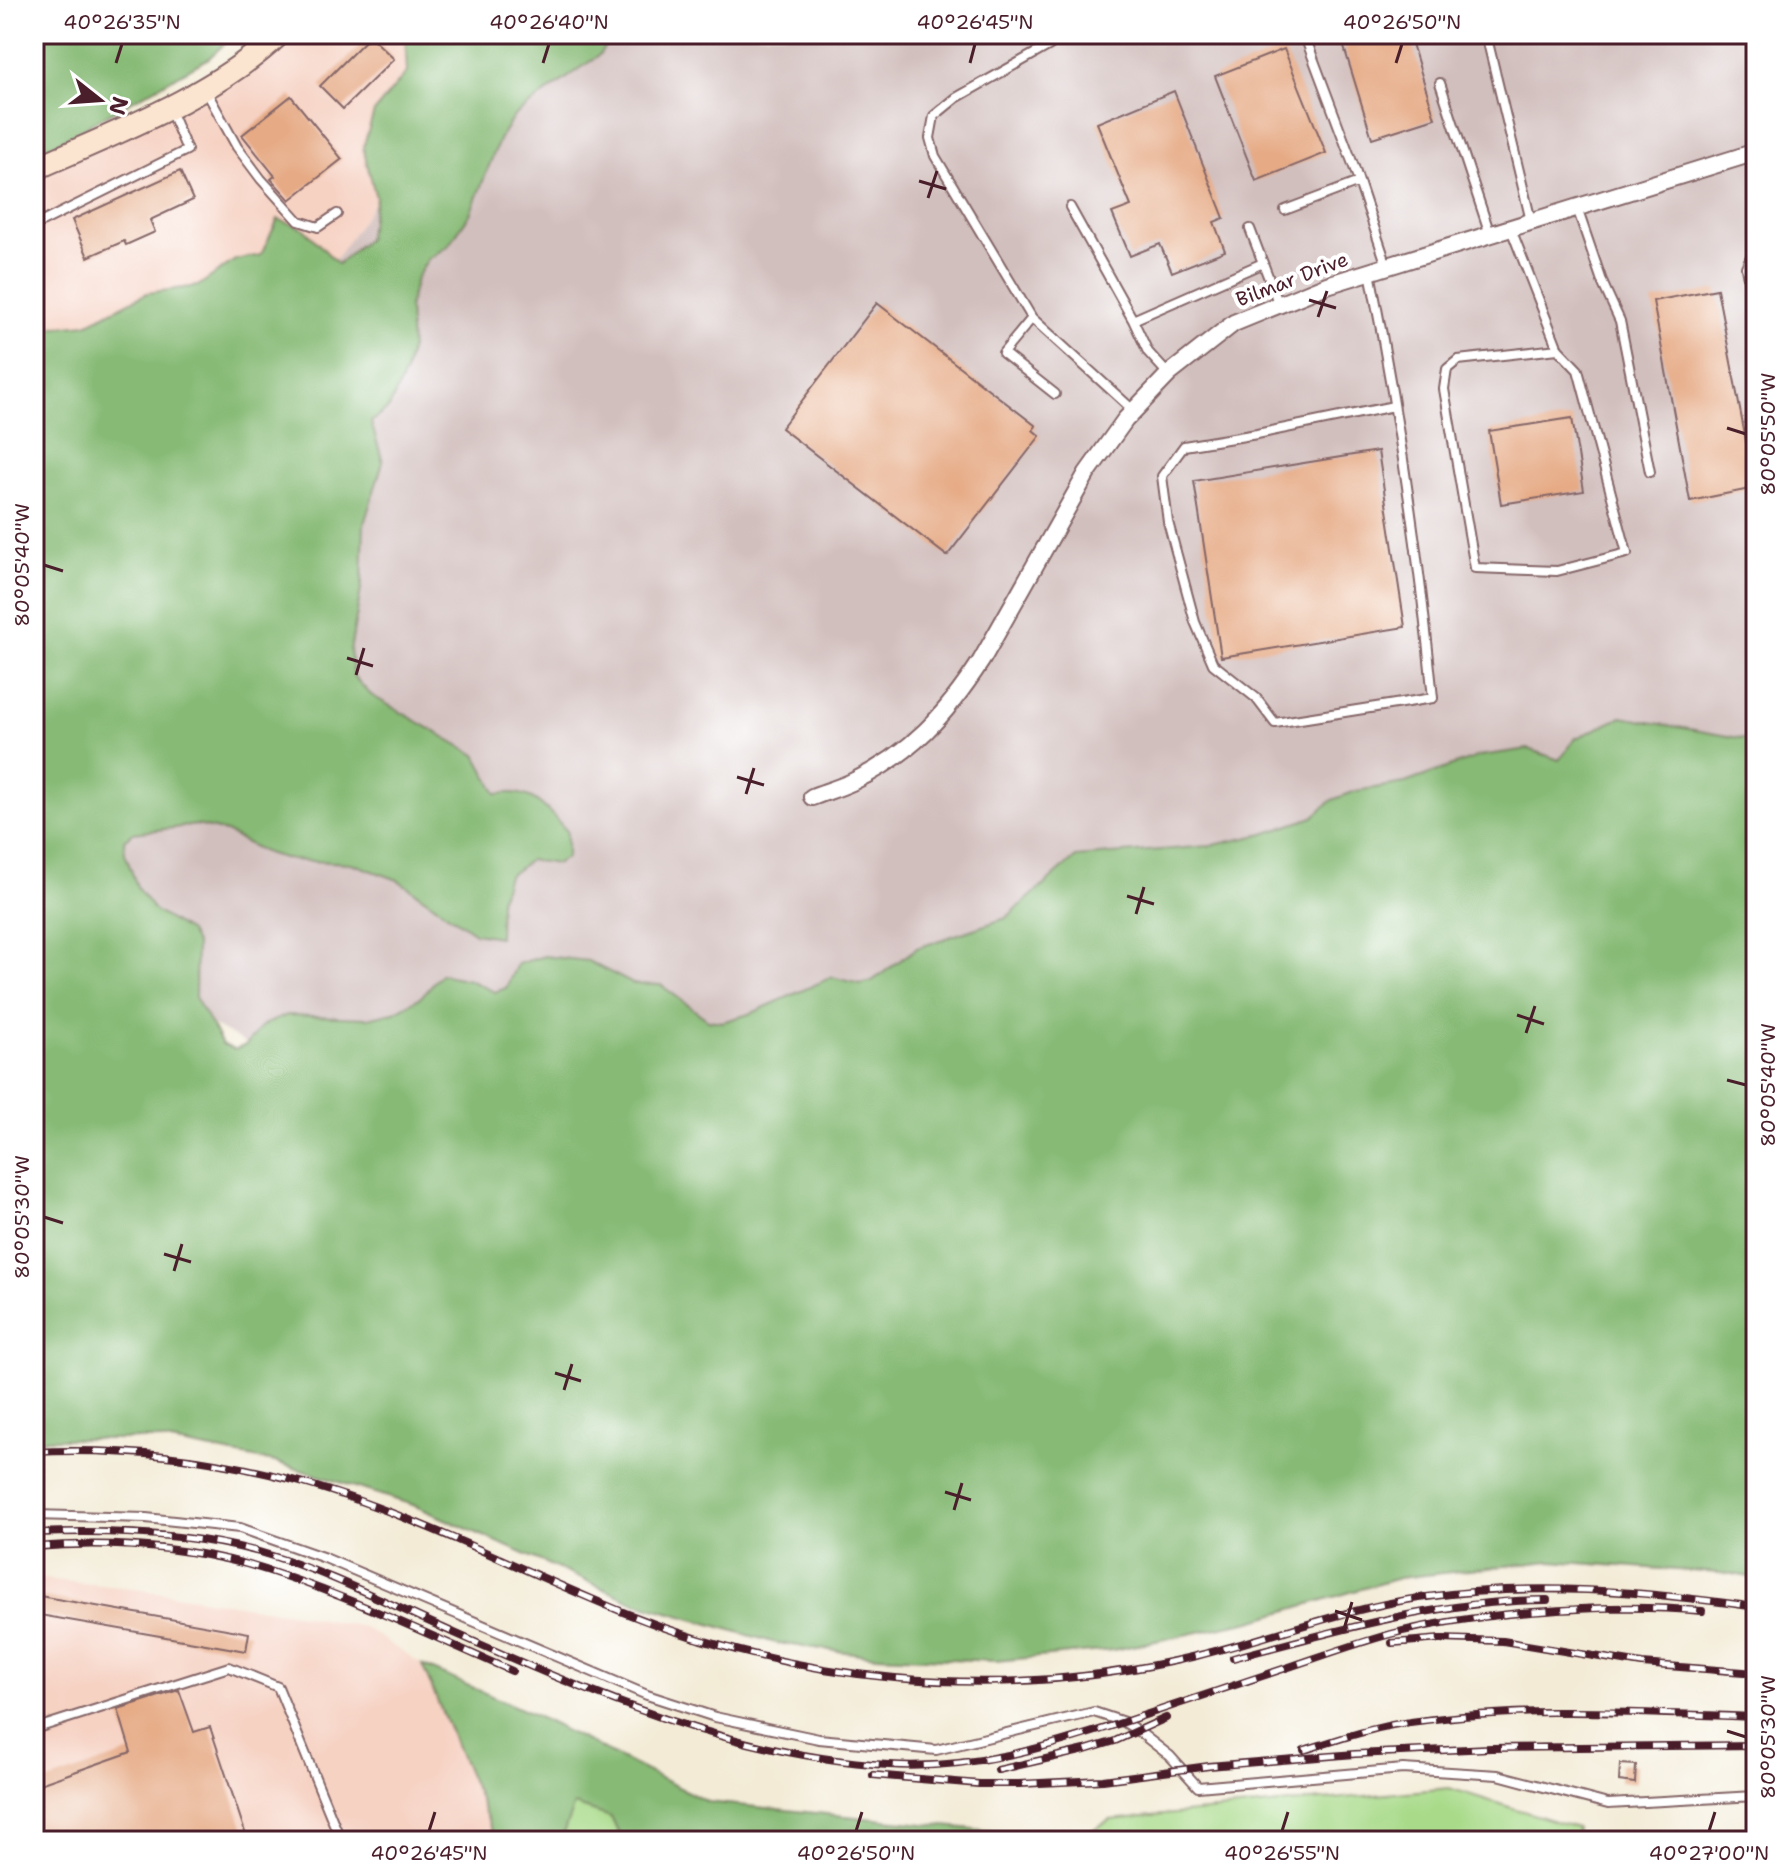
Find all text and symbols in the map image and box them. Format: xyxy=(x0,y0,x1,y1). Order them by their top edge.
text: 40°26'35"N xyxy=(63,9,181,35)
text: 40°26'40"N xyxy=(489,9,609,35)
text: 40°26'45"N xyxy=(916,9,1034,35)
text: 40°26'50"N xyxy=(1343,9,1461,35)
north arrow xyxy=(60,60,140,140)
text: N xyxy=(102,93,135,118)
street label: Bilmar Drive xyxy=(1232,246,1352,312)
text: 80°05'50"W xyxy=(1755,373,1781,495)
text: 80°05'40"W xyxy=(9,503,35,627)
text: 80°05'40"W xyxy=(1755,1023,1781,1147)
text: 80°05'30"W xyxy=(9,1155,35,1279)
text: 80°05'30"W xyxy=(1755,1675,1781,1799)
text: 40°26'45"N xyxy=(370,1840,488,1866)
text: 40°26'50"N xyxy=(797,1840,915,1866)
text: 40°26'55"N xyxy=(1224,1840,1340,1866)
text: 40°27'00"N xyxy=(1649,1840,1769,1866)

